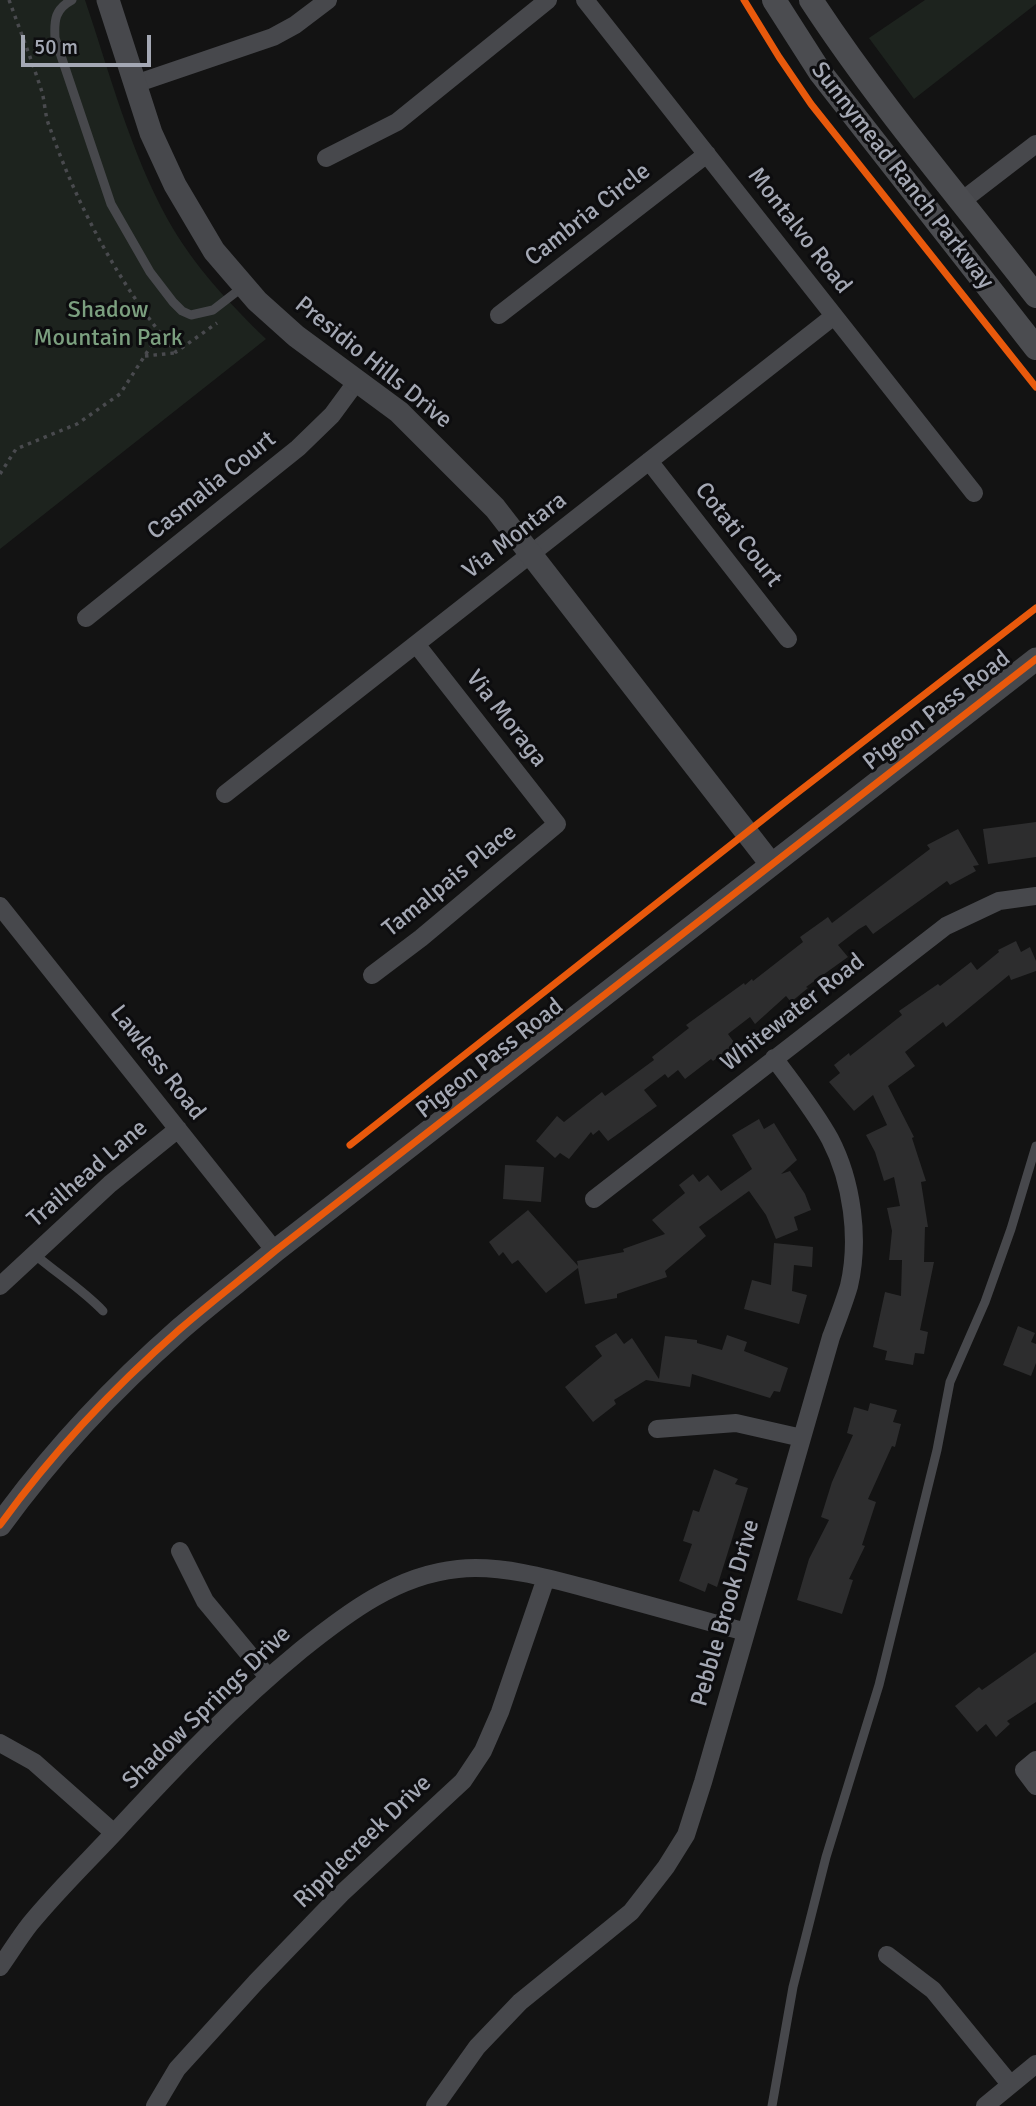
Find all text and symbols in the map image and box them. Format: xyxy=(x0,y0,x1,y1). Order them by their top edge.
scale bar xyxy=(24,21,154,65)
text: 50 m xyxy=(34,34,78,60)
street label: Sunnymead Ranch Parkway xyxy=(804,57,1000,295)
street label: Cambria Circle xyxy=(520,157,656,273)
street label: Montalvo Road xyxy=(741,162,857,300)
street label: Presidio Hills Drive xyxy=(289,291,457,435)
park label: Shadow Mountain Park xyxy=(33,297,183,353)
street label: Casmalia Court xyxy=(142,425,282,547)
street label: Cotati Court xyxy=(688,477,788,593)
street label: Via Montara xyxy=(457,486,573,586)
street label: Pigeon Pass Road xyxy=(858,645,1016,777)
street label: Via Moraga xyxy=(459,665,553,773)
street label: Tamalpais Place xyxy=(377,818,523,944)
street label: Whitewater Road xyxy=(715,948,871,1078)
street label: Pigeon Pass Road xyxy=(411,993,569,1125)
street label: Lawless Road xyxy=(103,1000,211,1126)
street label: Trailhead Lane xyxy=(22,1114,154,1234)
street label: Pebble Brook Drive xyxy=(686,1516,766,1710)
street label: Shadow Springs Drive xyxy=(117,1620,297,1796)
street label: Ripplecreek Drive xyxy=(288,1769,438,1915)

